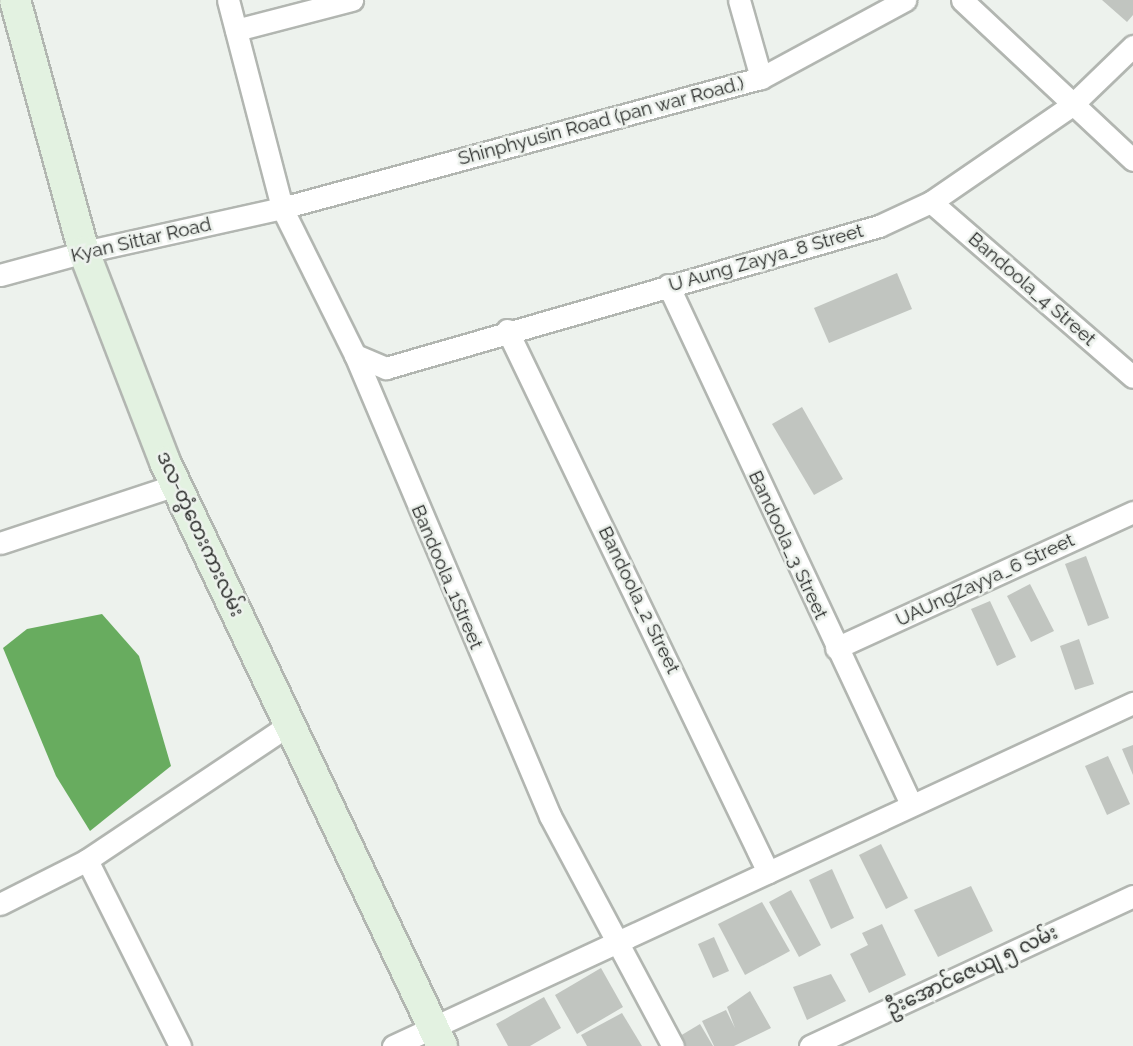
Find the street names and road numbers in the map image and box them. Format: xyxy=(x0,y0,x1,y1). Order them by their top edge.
street label: Shinphyusin Road (pan war Road.) xyxy=(455,72,747,170)
street label: Kyan Sittar Road xyxy=(68,213,214,267)
street label: U Aung Zayya_8 Street xyxy=(666,219,866,297)
street label: Bandoola_4 Street xyxy=(964,227,1100,351)
street label: ဒလ-တွံတေးကားလမ်း xyxy=(152,448,248,620)
street label: Bandoola_3 Street xyxy=(744,467,832,623)
street label: Bandoola_1Street xyxy=(406,501,488,653)
street label: Bandoola_2 Street xyxy=(593,523,685,677)
street label: UAUngZayya_6 Street xyxy=(892,529,1078,631)
street label: ဦးအောင်ဇေယျ ၅ လမ်း xyxy=(883,921,1061,1021)

